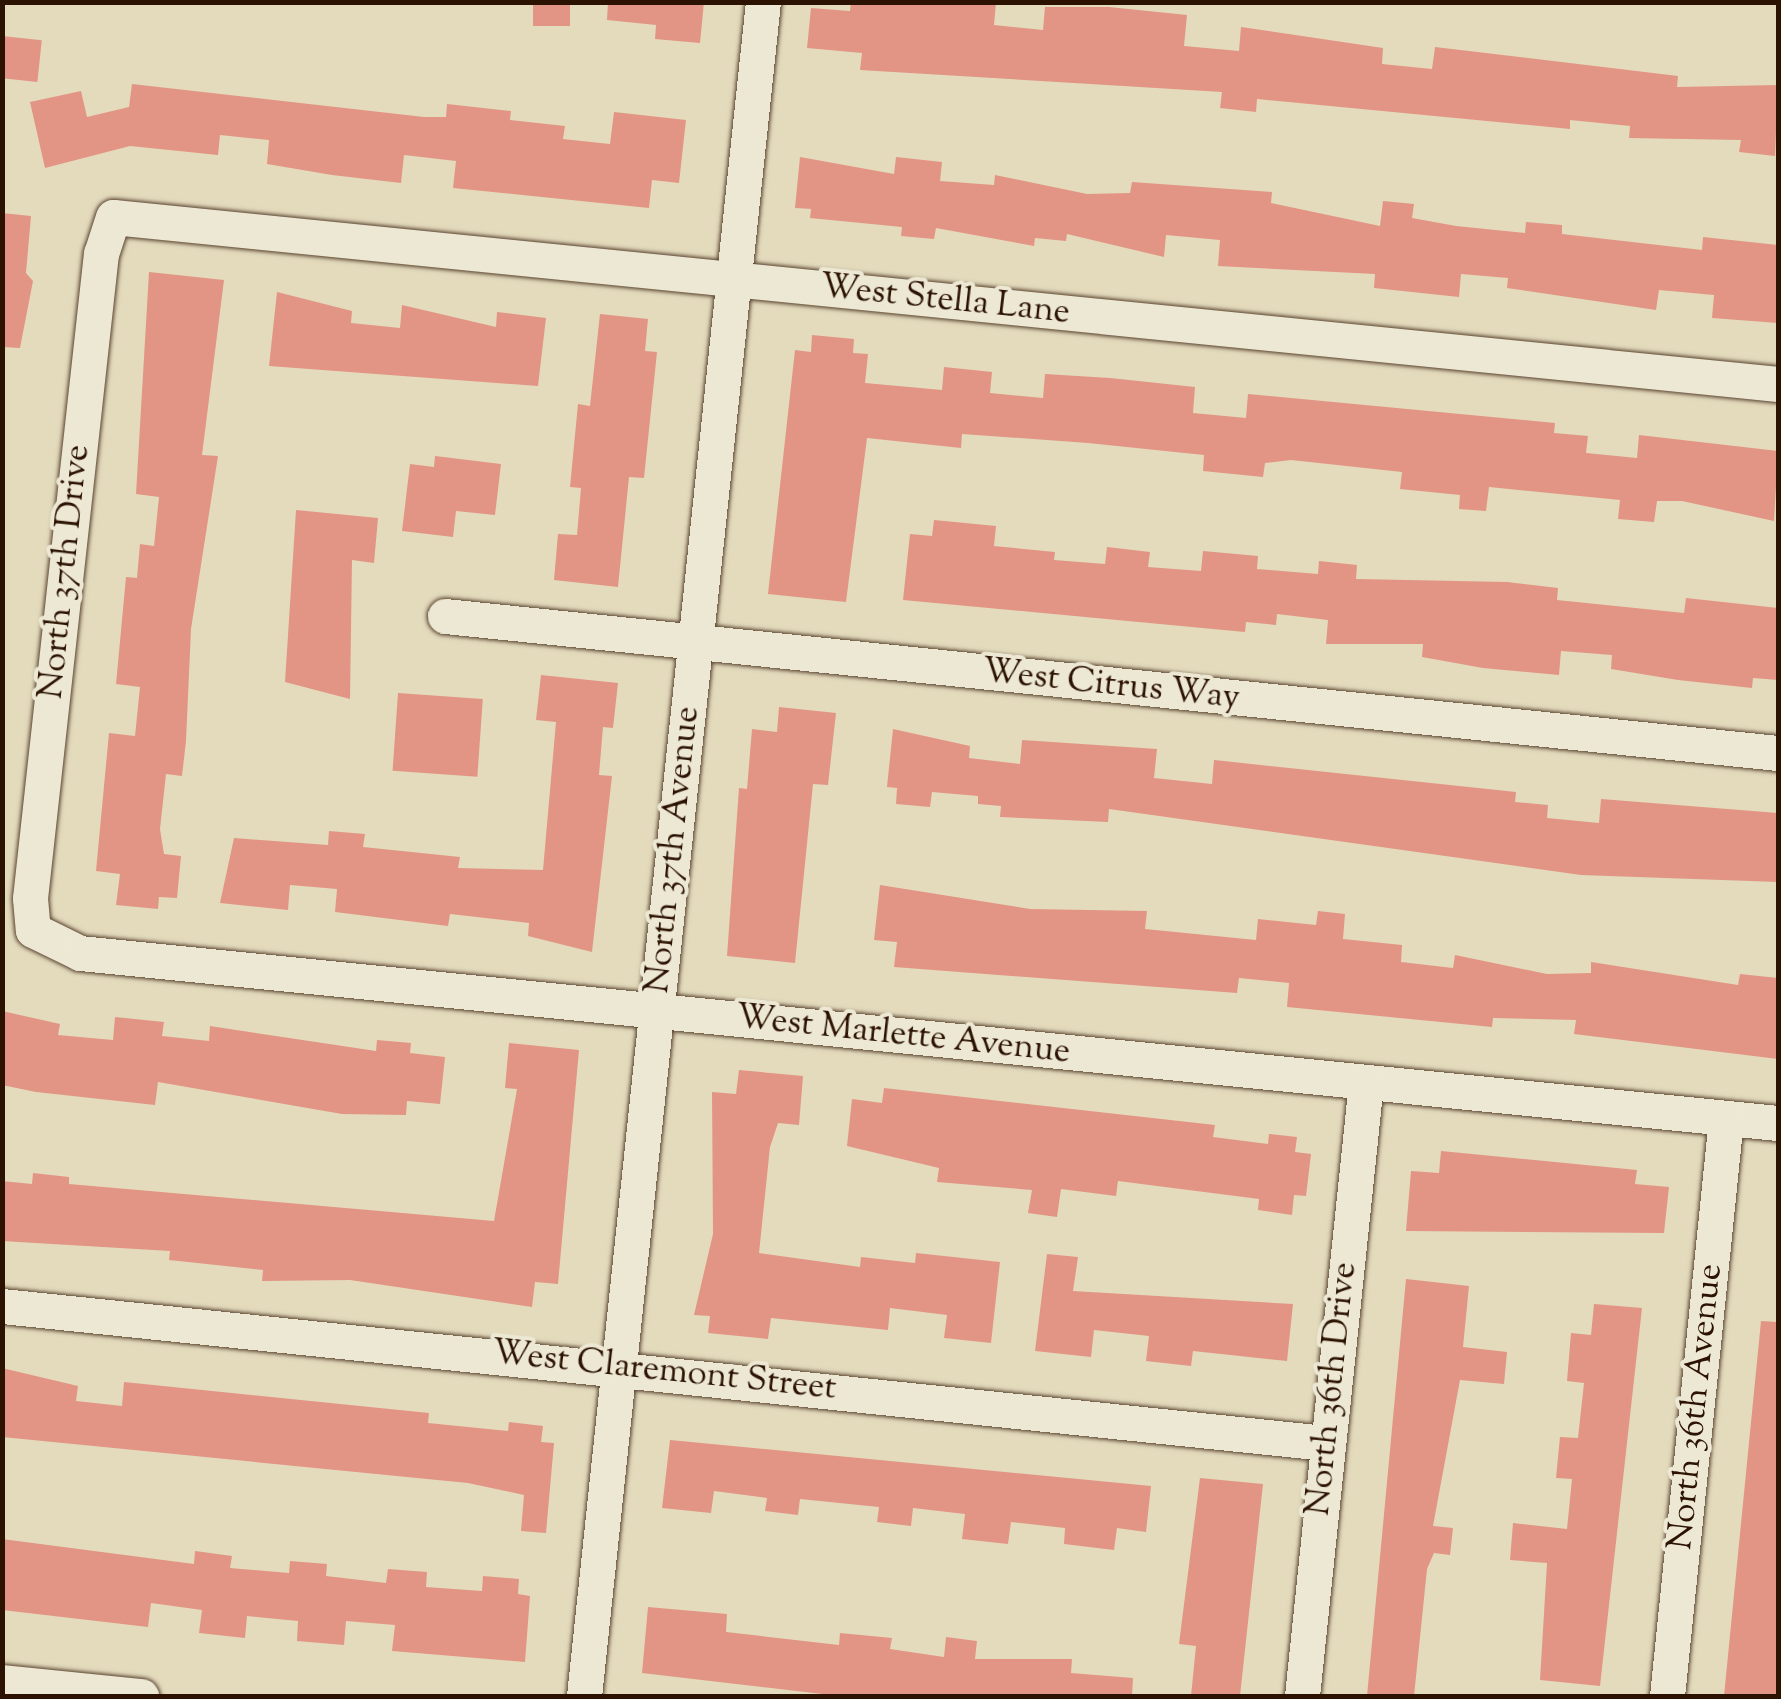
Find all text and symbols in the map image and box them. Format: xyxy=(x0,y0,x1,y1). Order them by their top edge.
street label: West Stella Lane xyxy=(818,267,1072,335)
street label: North 37th Drive xyxy=(32,443,100,701)
street label: West Citrus Way xyxy=(980,652,1242,720)
street label: North 37th Avenue xyxy=(638,704,710,996)
street label: West Marlette Avenue xyxy=(734,998,1072,1074)
street label: North 36th Drive xyxy=(1299,1260,1367,1518)
street label: North 36th Avenue xyxy=(1661,1262,1733,1552)
street label: West Claremont Street xyxy=(490,1333,838,1411)

